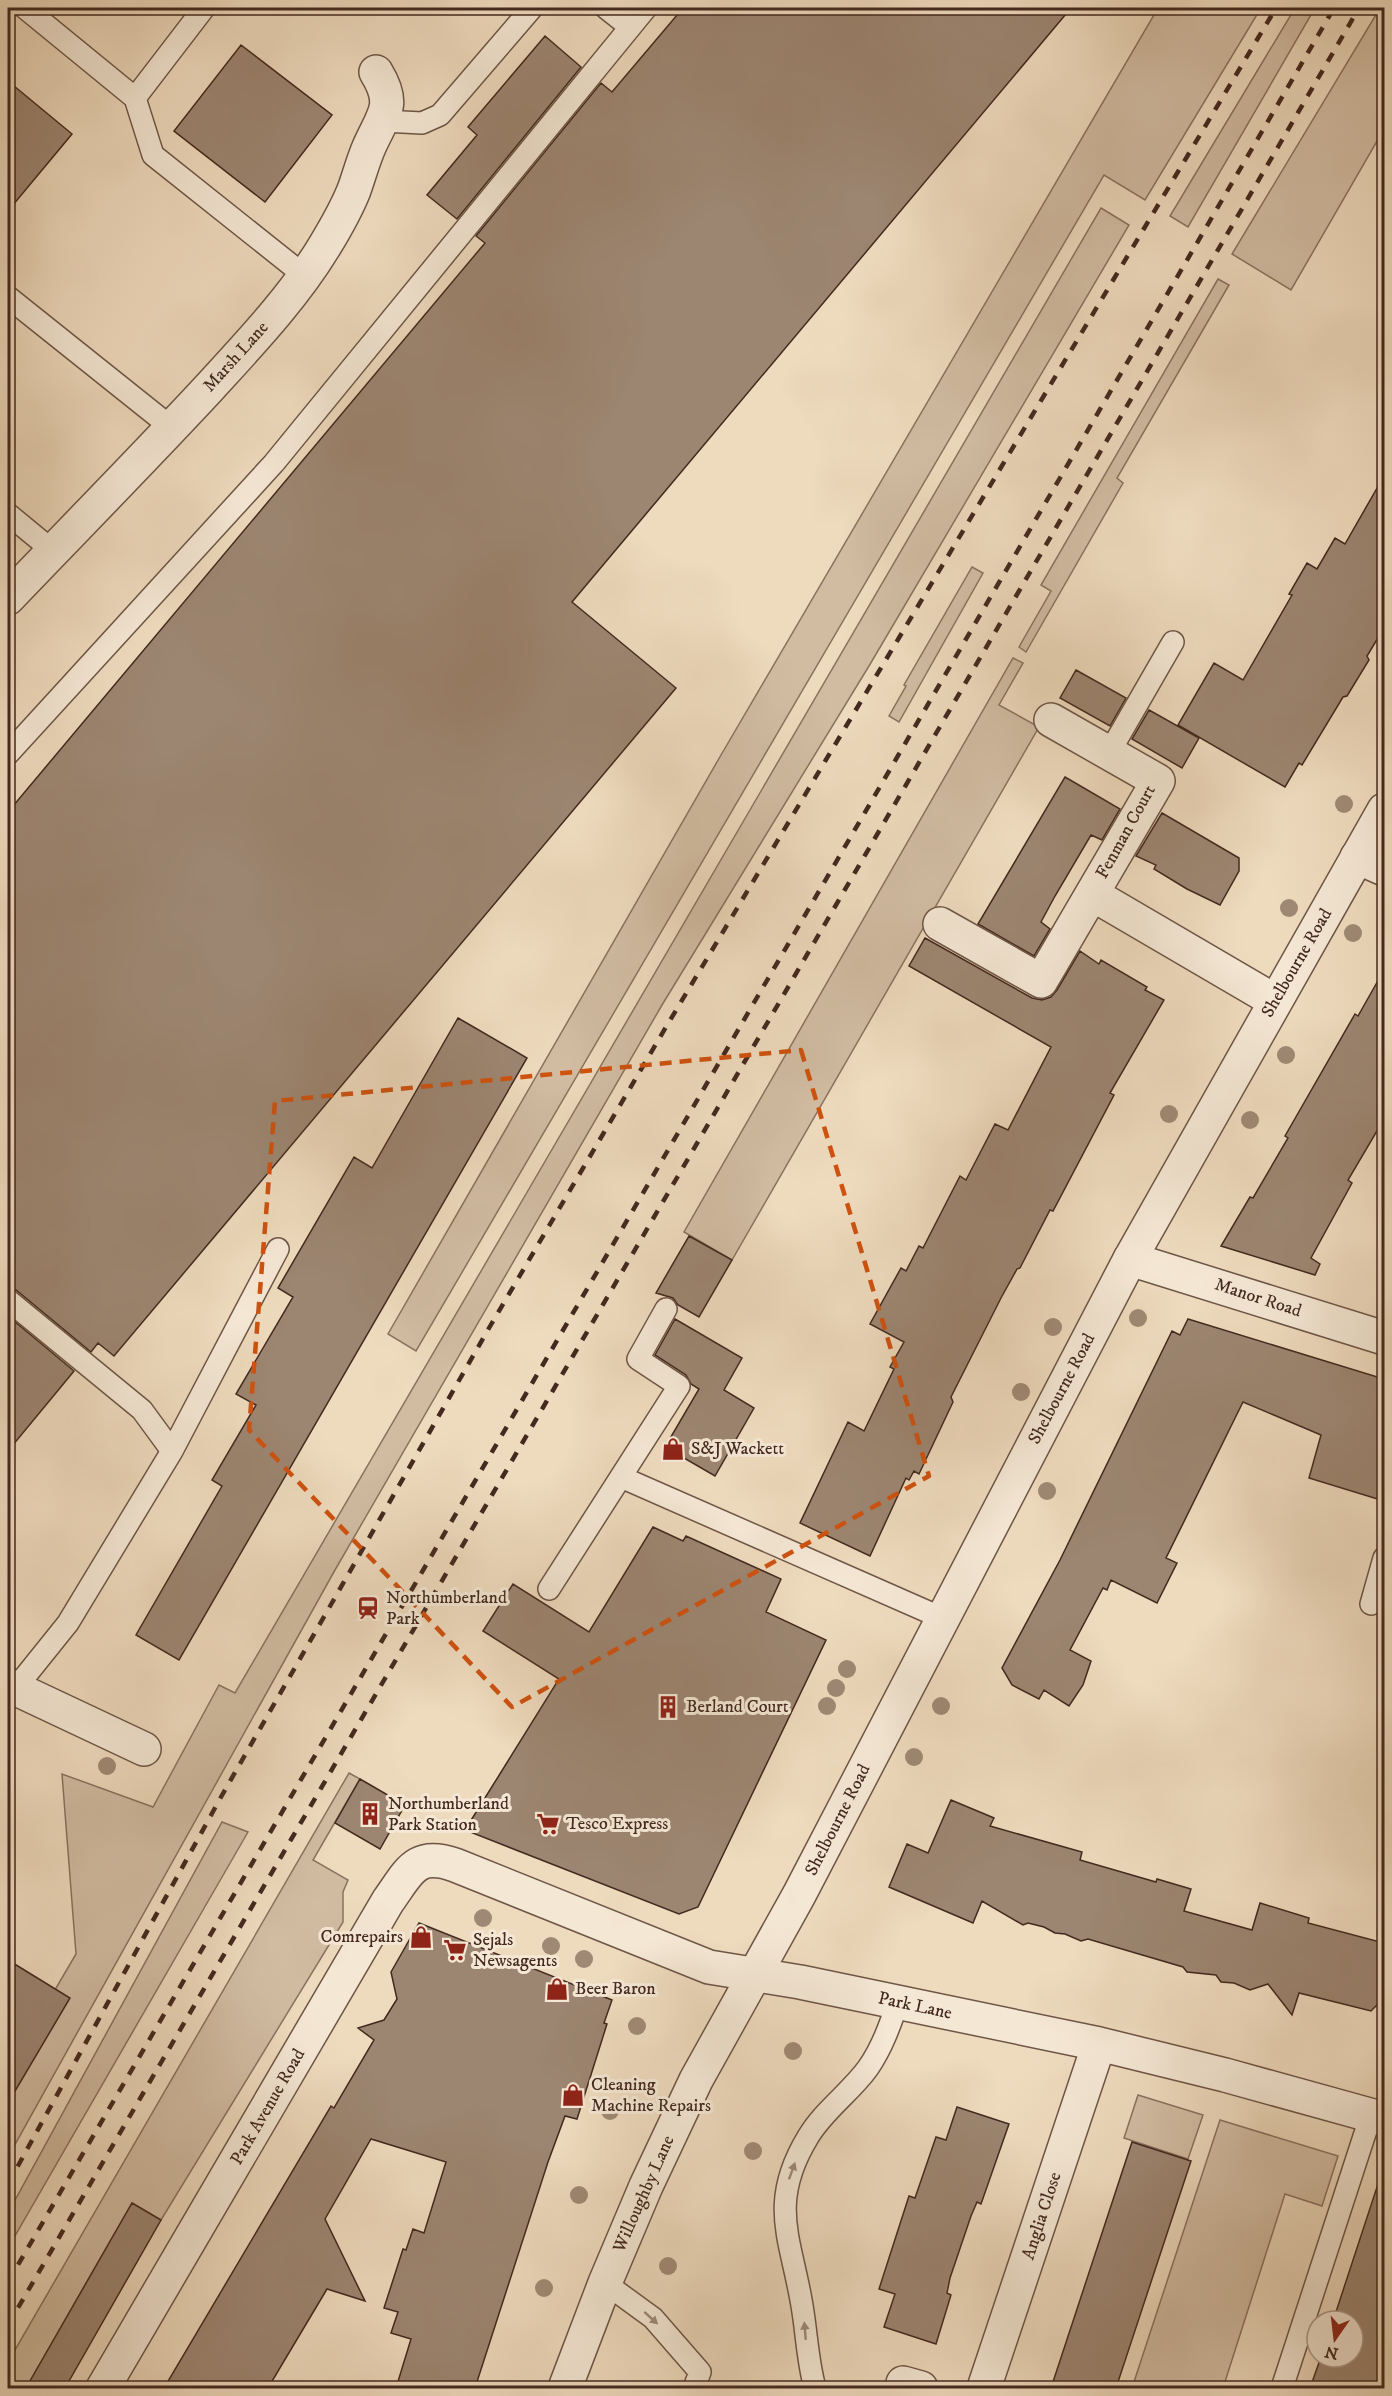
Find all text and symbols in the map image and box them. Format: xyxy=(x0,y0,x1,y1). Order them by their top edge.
street label: Marsh Lane xyxy=(199,317,273,397)
street label: Fenman Court xyxy=(1091,781,1161,883)
street label: Shelbourne Road xyxy=(1257,905,1337,1021)
street label: Manor Road xyxy=(1212,1274,1304,1322)
street label: Shelbourne Road xyxy=(1024,1330,1100,1448)
shop icon: S&J Wackett xyxy=(660,1436,686,1462)
place label: S&J Wackett xyxy=(691,1438,784,1460)
place label: Northumberland Park xyxy=(386,1587,507,1630)
station icon: Northumberland Park xyxy=(355,1595,381,1621)
building icon: Berland Court xyxy=(655,1694,681,1720)
place label: Berland Court xyxy=(686,1696,789,1718)
street label: Shelbourne Road xyxy=(800,1761,876,1879)
place label: Northumberland Park Station xyxy=(388,1793,509,1836)
building icon: Northumberland Park Station xyxy=(357,1801,383,1827)
supermarket icon: Tesco Express xyxy=(535,1811,561,1837)
place label: Tesco Express xyxy=(566,1813,668,1835)
shop icon: Comrepairs xyxy=(408,1924,434,1950)
place label: Comrepairs xyxy=(321,1926,403,1948)
place label: Sejals Newsagents xyxy=(473,1929,557,1972)
supermarket icon: Sejals Newsagents xyxy=(442,1937,468,1963)
shop icon: Beer Baron xyxy=(544,1976,570,2002)
place label: Beer Baron xyxy=(575,1978,656,2000)
street label: Park Lane xyxy=(876,1987,954,2025)
street label: Park Avenue Road xyxy=(226,2045,310,2169)
place label: Cleaning Machine Repairs xyxy=(591,2074,711,2117)
shop icon: Cleaning Machine Repairs xyxy=(560,2082,586,2108)
street label: Willoughby Lane xyxy=(608,2132,680,2257)
one-way arrow xyxy=(788,2162,798,2180)
street label: Anglia Close xyxy=(1018,2169,1066,2263)
north arrow xyxy=(1305,2309,1365,2369)
one-way arrow xyxy=(644,2311,659,2325)
one-way arrow xyxy=(800,2322,810,2341)
text: N xyxy=(1323,2341,1340,2364)

